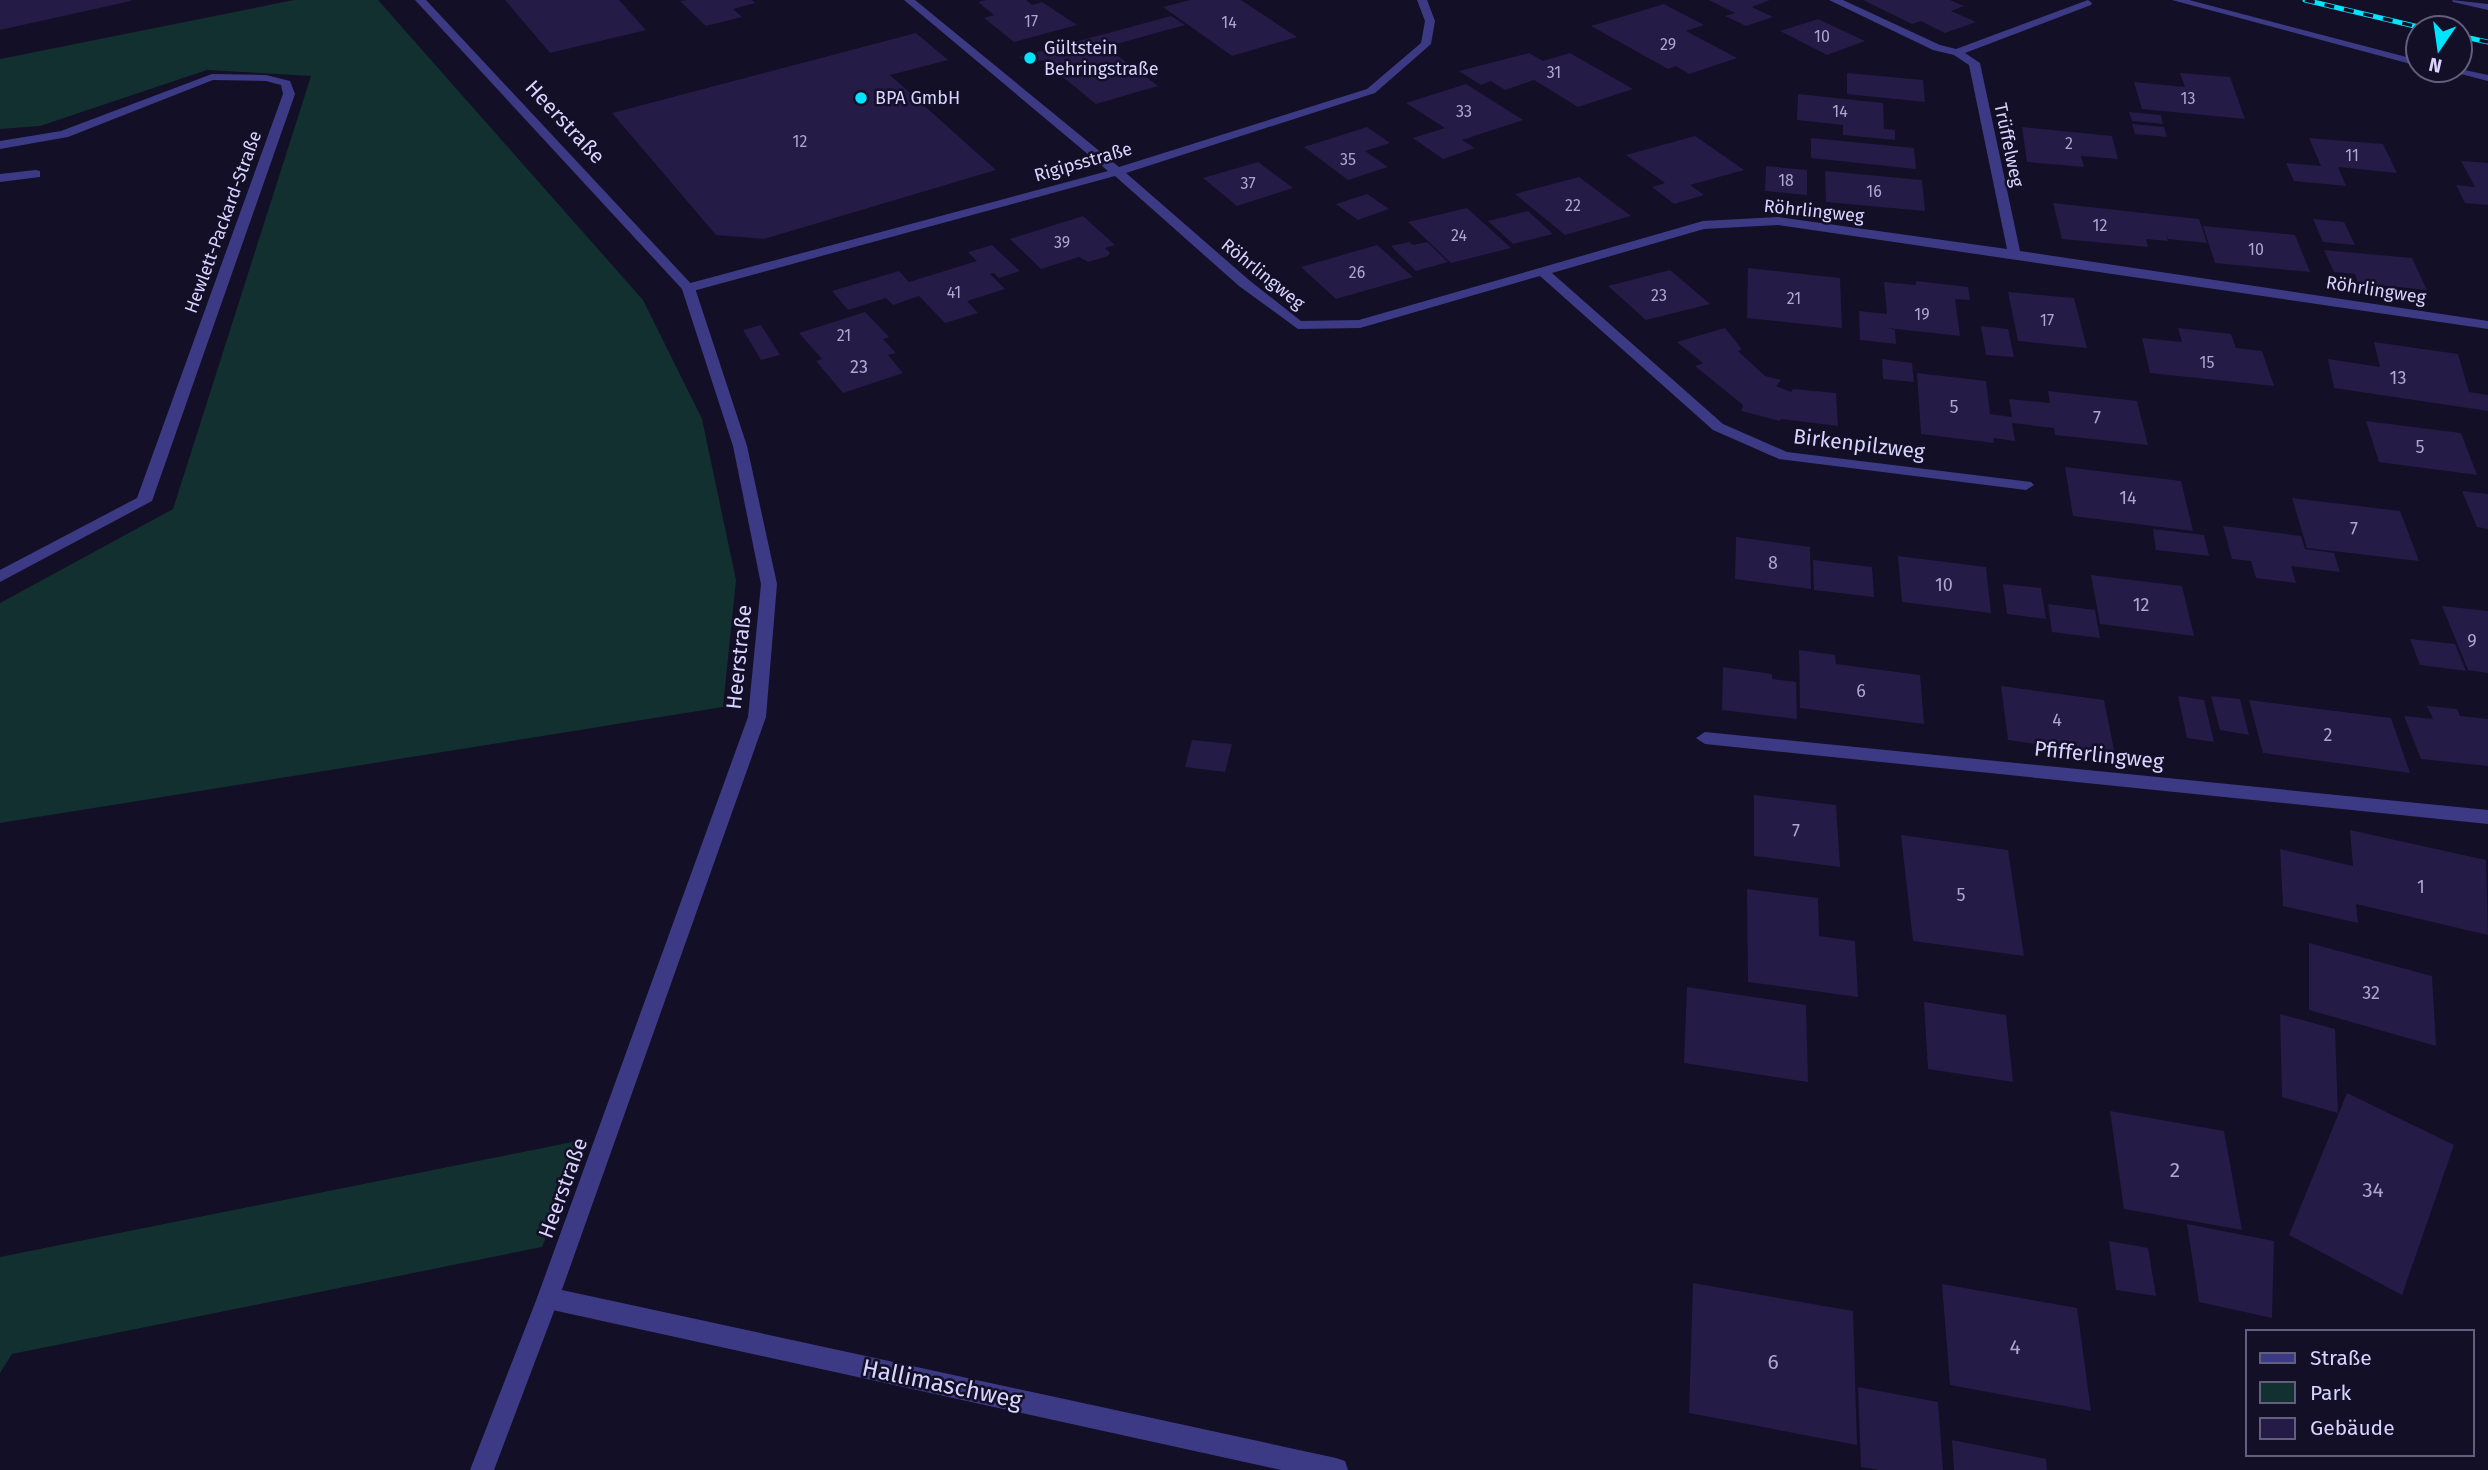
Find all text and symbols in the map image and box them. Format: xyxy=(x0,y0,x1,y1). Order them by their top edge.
house number: 17 xyxy=(1024,12,1038,31)
house number: 14 xyxy=(1221,13,1237,32)
north arrow xyxy=(2404,14,2474,84)
house number: 10 xyxy=(1814,27,1830,46)
house number: 29 xyxy=(1660,35,1676,54)
place label: Gültstein Behringstraße xyxy=(1044,37,1159,80)
marker: Gültstein Behringstraße xyxy=(1022,50,1038,66)
text: N xyxy=(2427,52,2444,78)
house number: 31 xyxy=(1547,63,1561,82)
street label: Heerstraße xyxy=(520,75,610,169)
place label: BPA GmbH xyxy=(875,87,960,109)
house number: 13 xyxy=(2181,89,2195,108)
marker: BPA GmbH xyxy=(853,90,869,106)
street label: Trüffelweg xyxy=(1989,101,2029,190)
house number: 33 xyxy=(1456,102,1472,121)
house number: 14 xyxy=(1832,102,1848,121)
street label: Hewlett-Packard-Straße xyxy=(180,128,266,316)
house number: 12 xyxy=(793,132,807,151)
house number: 2 xyxy=(2065,134,2073,153)
street label: Rigipsstraße xyxy=(1032,138,1134,186)
house number: 11 xyxy=(2345,146,2359,165)
house number: 35 xyxy=(1340,150,1356,169)
house number: 18 xyxy=(1778,171,1794,190)
house number: 37 xyxy=(1240,174,1256,193)
house number: 16 xyxy=(1866,182,1882,201)
street label: Röhrlingweg xyxy=(1763,195,1866,227)
house number: 22 xyxy=(1565,196,1581,215)
house number: 12 xyxy=(2093,216,2107,235)
house number: 24 xyxy=(1451,226,1467,245)
house number: 39 xyxy=(1054,233,1070,252)
street label: Röhrlingweg xyxy=(1217,234,1310,315)
house number: 10 xyxy=(2248,240,2264,259)
house number: 26 xyxy=(1349,263,1365,282)
street label: Röhrlingweg xyxy=(2324,271,2428,309)
house number: 41 xyxy=(947,283,961,302)
house number: 23 xyxy=(1651,286,1667,305)
house number: 21 xyxy=(1787,289,1801,308)
house number: 19 xyxy=(1914,305,1930,324)
house number: 17 xyxy=(2040,311,2054,330)
house number: 21 xyxy=(837,326,851,345)
house number: 15 xyxy=(2200,353,2214,372)
house number: 23 xyxy=(850,356,868,378)
house number: 13 xyxy=(2390,367,2406,389)
house number: 5 xyxy=(1949,396,1959,418)
house number: 7 xyxy=(2093,407,2101,429)
street label: Birkenpilzweg xyxy=(1792,423,1926,465)
house number: 5 xyxy=(2415,436,2425,458)
house number: 14 xyxy=(2119,487,2137,509)
house number: 7 xyxy=(2350,518,2358,540)
house number: 8 xyxy=(1768,552,1778,574)
house number: 10 xyxy=(1935,574,1953,596)
house number: 12 xyxy=(2133,594,2149,616)
street label: Heerstraße xyxy=(721,603,757,711)
house number: 9 xyxy=(2467,630,2477,652)
house number: 6 xyxy=(1856,680,1866,702)
house number: 4 xyxy=(2052,709,2062,731)
house number: 2 xyxy=(2324,724,2333,746)
street label: Pfifferlingweg xyxy=(2033,735,2165,775)
house number: 7 xyxy=(1792,820,1800,842)
house number: 1 xyxy=(2417,876,2425,898)
house number: 5 xyxy=(1956,884,1966,906)
house number: 32 xyxy=(2362,982,2380,1004)
street label: Heerstraße xyxy=(533,1134,593,1242)
house number: 2 xyxy=(2170,1157,2180,1183)
house number: 34 xyxy=(2362,1177,2384,1203)
legend xyxy=(2246,1330,2474,1456)
house number: 4 xyxy=(2009,1334,2021,1360)
text: Straße xyxy=(2310,1345,2372,1371)
house number: 6 xyxy=(1767,1349,1779,1375)
street label: Hallimaschweg xyxy=(859,1353,1025,1415)
text: Park xyxy=(2310,1380,2352,1406)
text: Gebäude xyxy=(2310,1415,2395,1441)

